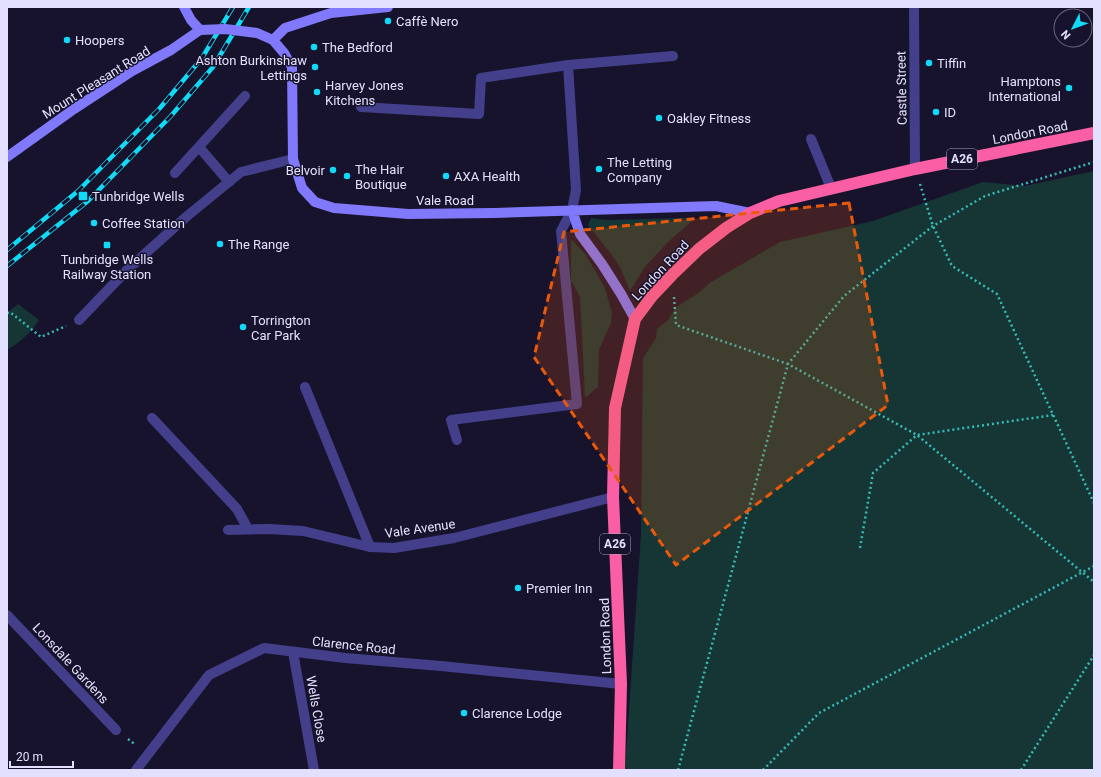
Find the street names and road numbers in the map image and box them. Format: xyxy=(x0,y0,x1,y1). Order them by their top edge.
street label: Mount Pleasant Road xyxy=(40,43,153,122)
street label: Castle Street xyxy=(893,51,910,125)
street label: London Road xyxy=(991,118,1069,147)
road number: A26 xyxy=(947,149,977,169)
street label: Vale Road xyxy=(416,193,474,208)
street label: London Road xyxy=(629,237,692,303)
street label: Vale Avenue xyxy=(384,516,456,541)
road number: A26 xyxy=(600,534,630,554)
street label: London Road xyxy=(597,597,614,675)
street label: Lonsdale Gardens xyxy=(30,620,112,707)
street label: Clarence Road xyxy=(311,634,396,657)
street label: Wells Close xyxy=(303,675,330,744)

